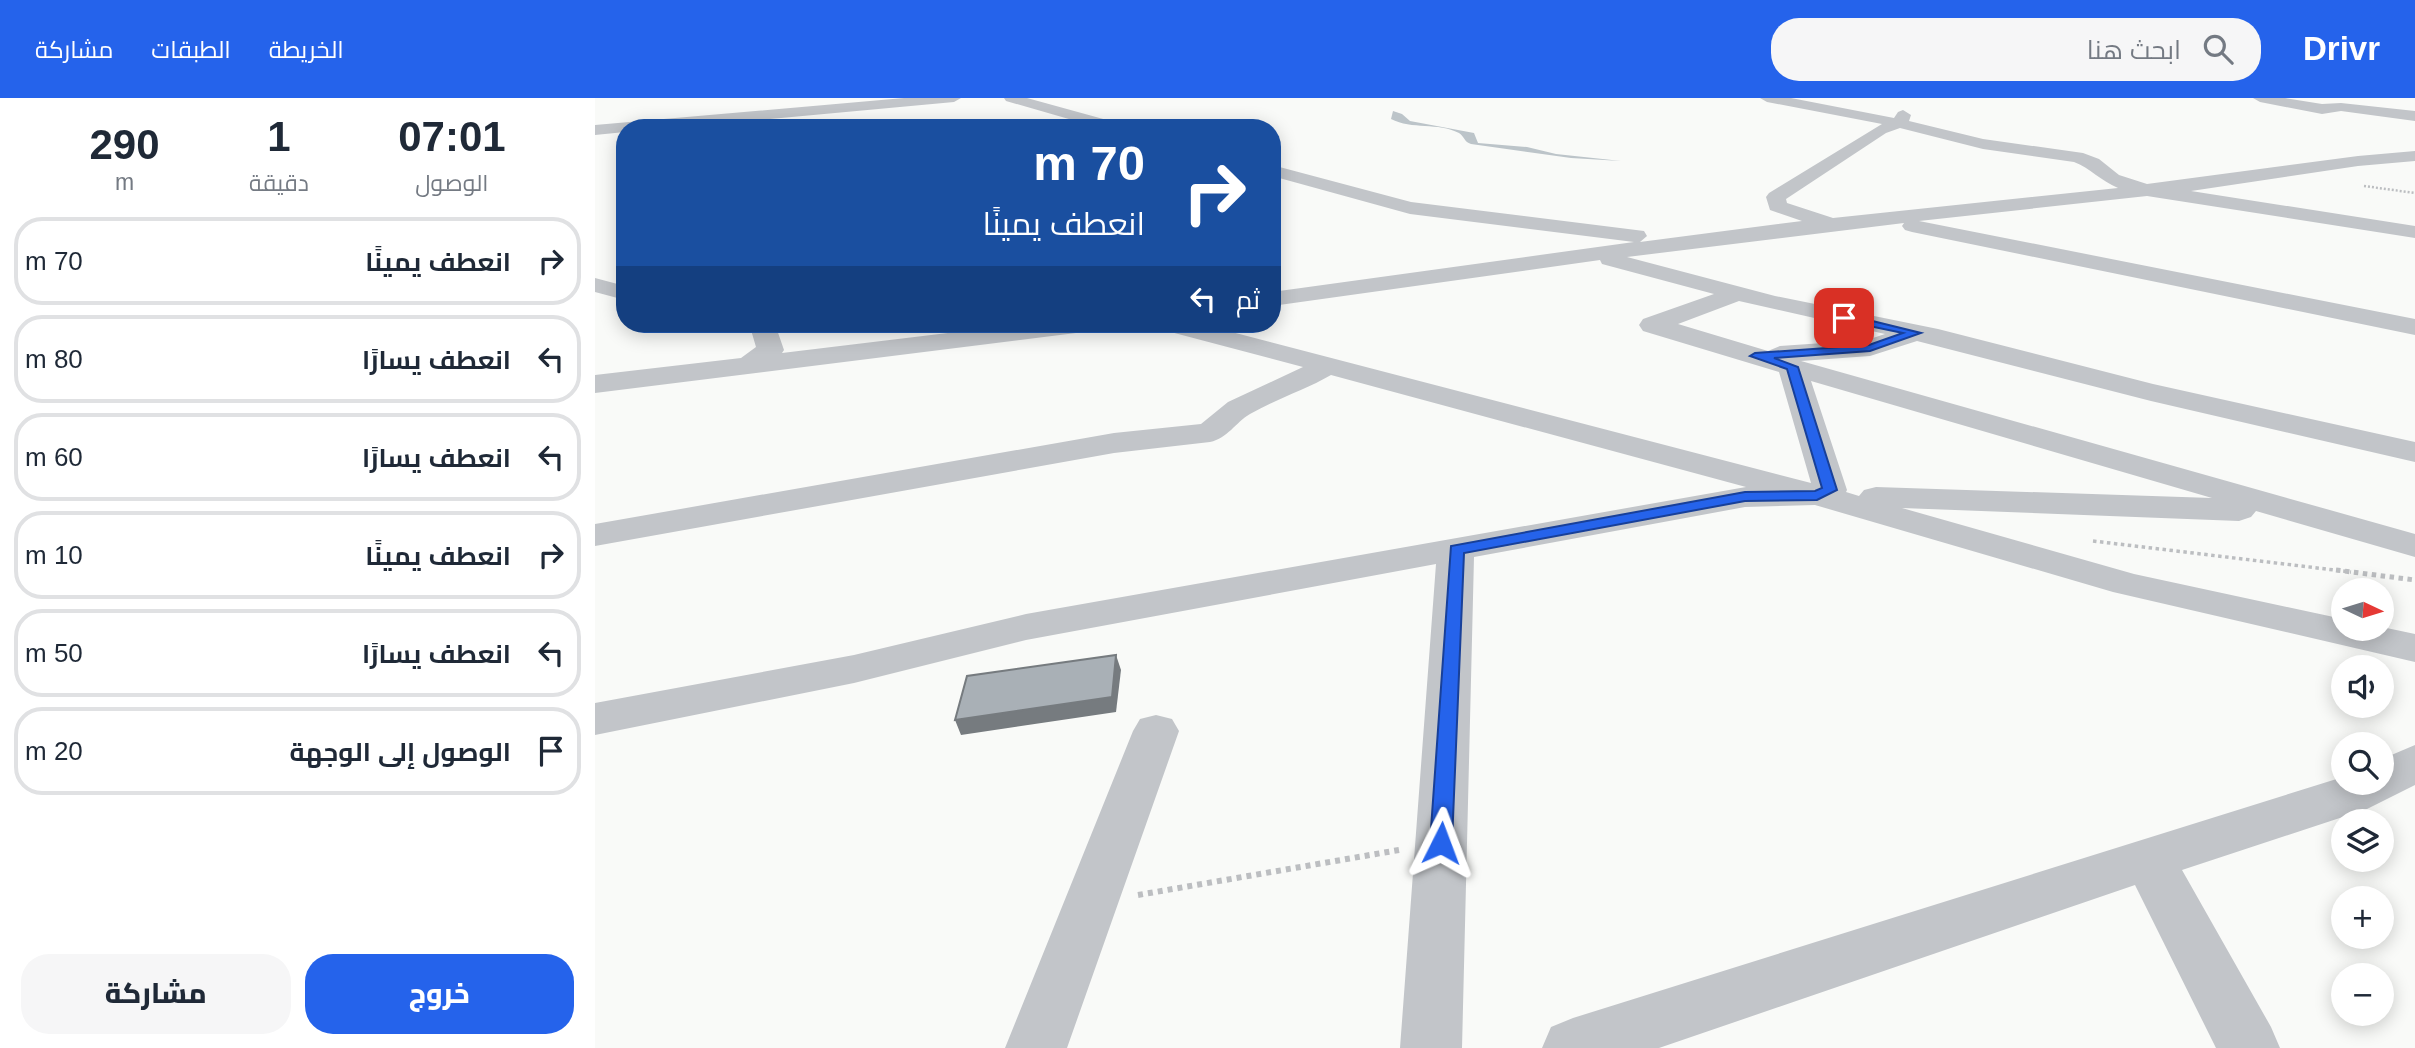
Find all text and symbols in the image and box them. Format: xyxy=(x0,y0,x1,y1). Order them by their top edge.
search box xyxy=(1771,18,2261,81)
icon: search xyxy=(2199,30,2237,68)
text: Drivr xyxy=(2303,30,2380,67)
text: ابحث هنا xyxy=(2087,35,2181,65)
text: مشاركة xyxy=(35,36,113,63)
text: الطبقات xyxy=(151,36,231,63)
text: الخريطة xyxy=(269,36,344,63)
text: 1 xyxy=(267,113,291,160)
text: 07:01 xyxy=(398,113,506,160)
text: 290 xyxy=(89,121,160,168)
text: 70 m xyxy=(1033,136,1145,190)
icon: right xyxy=(1169,147,1260,238)
text: m xyxy=(115,169,134,195)
text: دقيقة xyxy=(249,170,309,196)
text: الوصول xyxy=(415,170,489,196)
text: انعطف يمينًا xyxy=(982,206,1145,242)
icon: right xyxy=(532,242,570,280)
text: 70 m xyxy=(25,246,83,276)
text: انعطف يمينًا xyxy=(365,247,511,277)
icon: left xyxy=(1184,280,1222,318)
text: ثم xyxy=(1236,285,1260,315)
pin xyxy=(1814,288,1874,348)
icon: arrive xyxy=(1825,299,1863,337)
icon: left xyxy=(532,340,570,378)
text: 80 m xyxy=(25,344,83,374)
text: انعطف يسارًا xyxy=(362,345,511,375)
icon: left xyxy=(532,438,570,476)
text: 60 m xyxy=(25,442,83,472)
text: انعطف يسارًا xyxy=(362,443,511,473)
icon: right xyxy=(532,536,570,574)
text: 10 m xyxy=(25,540,83,570)
text: انعطف يمينًا xyxy=(365,541,511,571)
north arrow xyxy=(2331,578,2394,640)
map controls xyxy=(2331,578,2394,1026)
icon: left xyxy=(532,634,570,672)
text: 50 m xyxy=(25,638,83,668)
text: انعطف يسارًا xyxy=(362,639,511,669)
button: sound xyxy=(2331,655,2394,718)
icon: arrive xyxy=(532,732,570,770)
button: search xyxy=(2331,732,2394,795)
text: 20 m xyxy=(25,736,83,766)
text: الوصول إلى الوجهة xyxy=(289,737,511,767)
position arrow xyxy=(1404,806,1478,880)
button: layers xyxy=(2331,809,2394,872)
button: + xyxy=(2331,886,2394,949)
button: مشاركة xyxy=(21,954,291,1034)
button: خروج xyxy=(305,954,574,1034)
button: − xyxy=(2331,963,2394,1026)

